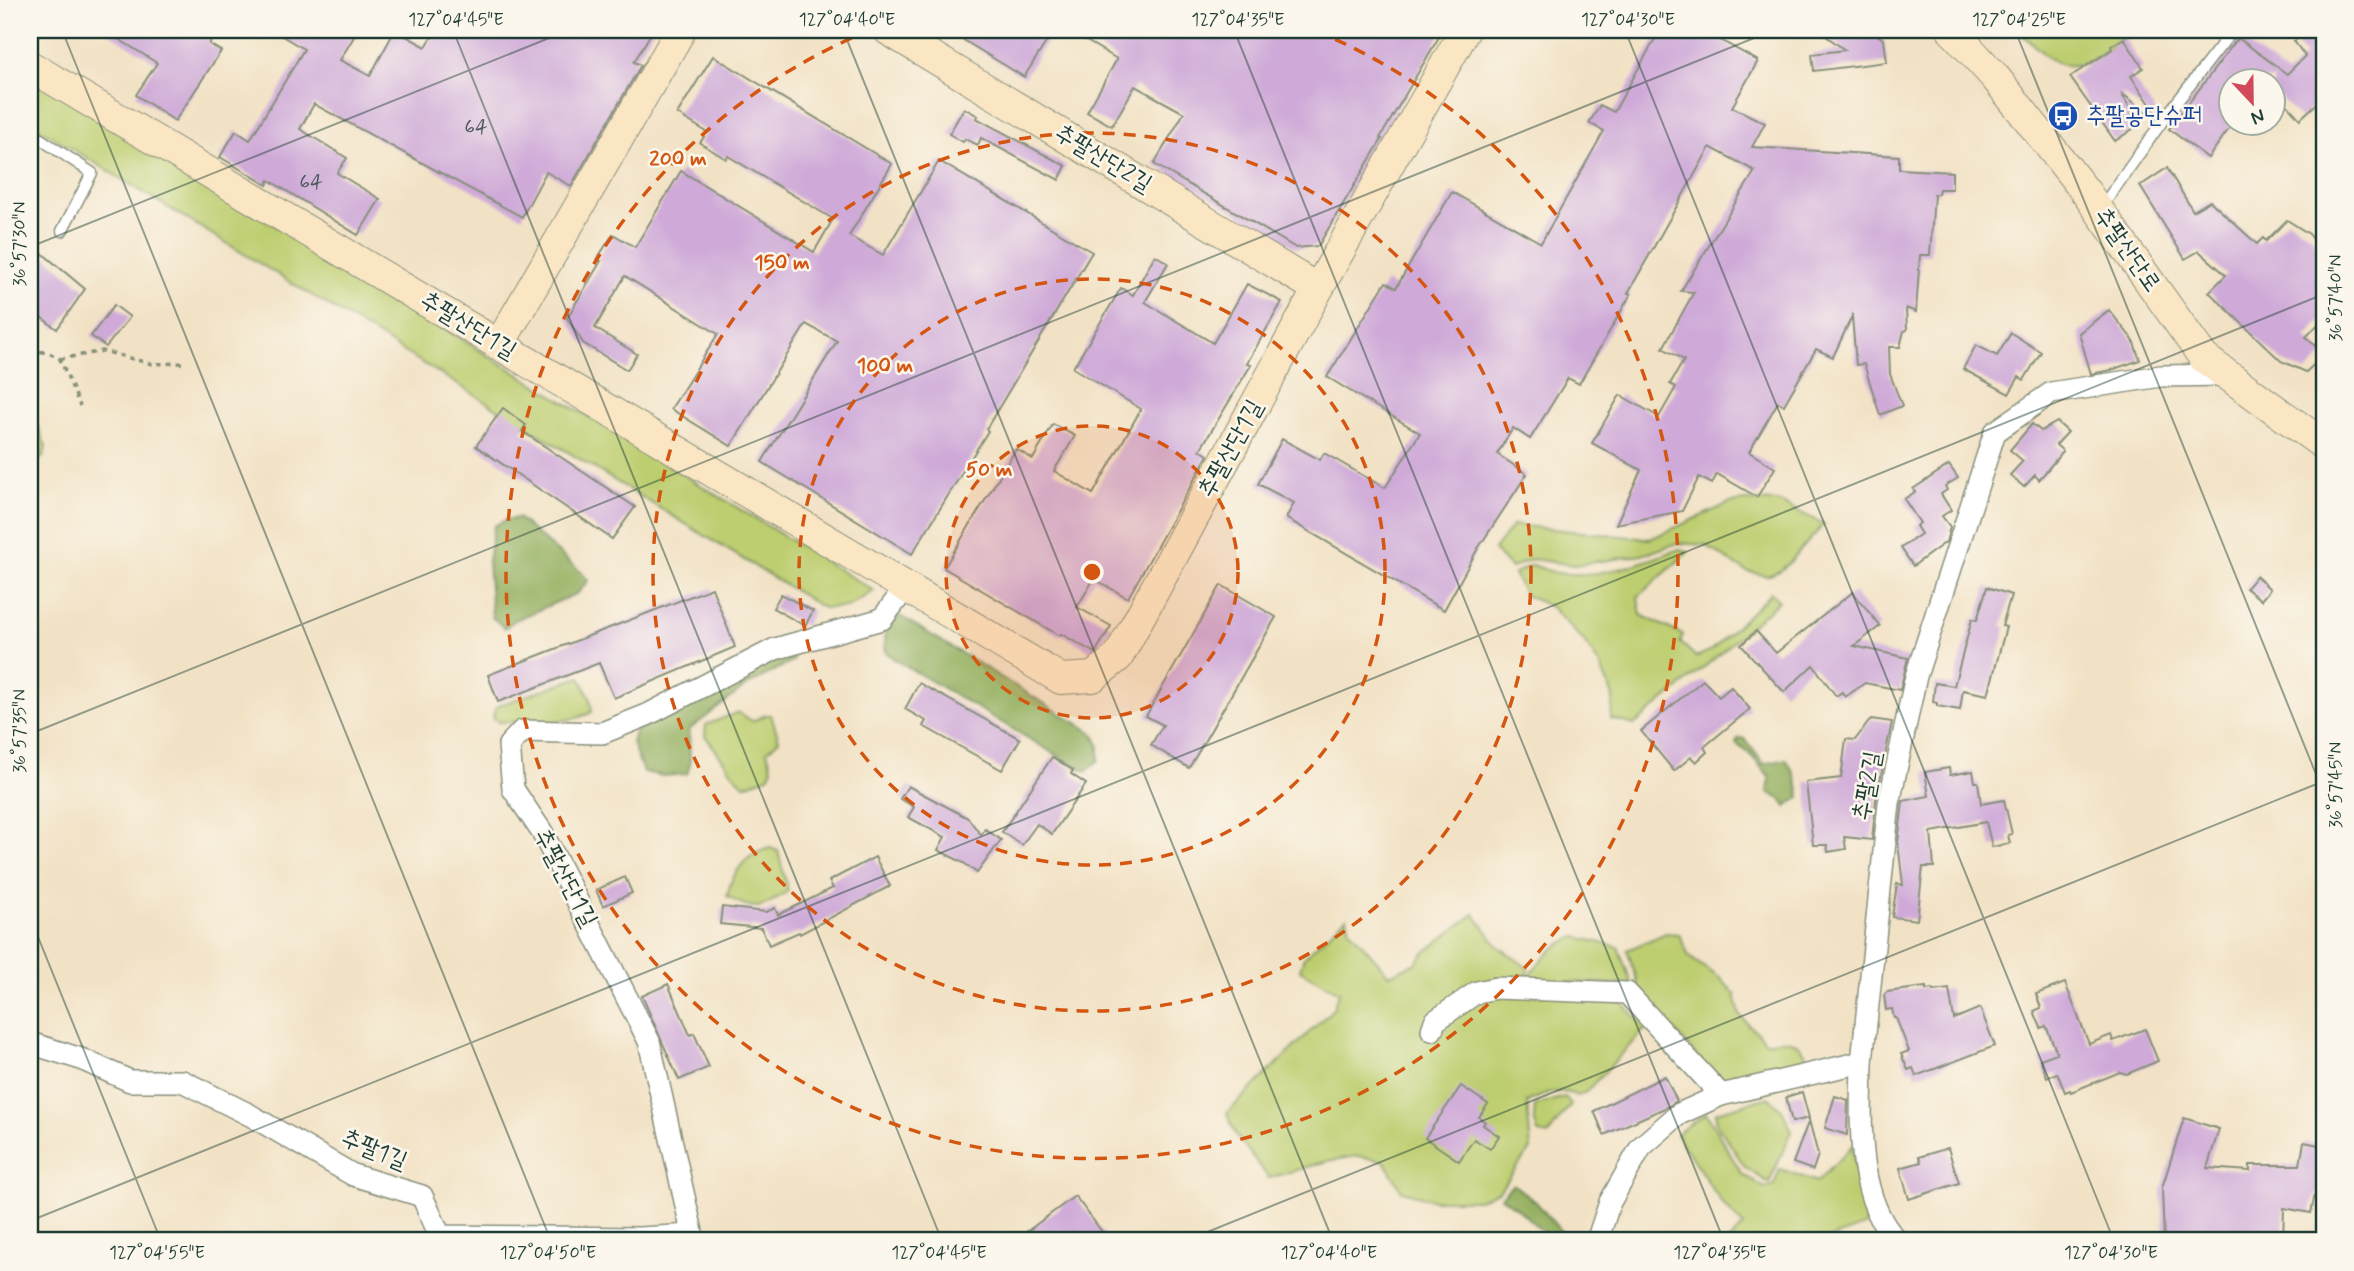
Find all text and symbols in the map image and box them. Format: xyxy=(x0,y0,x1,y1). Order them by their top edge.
text: 127°04'45"E xyxy=(408,8,504,32)
text: 127°04'40"E xyxy=(799,8,895,32)
text: 127°04'35"E xyxy=(1191,8,1285,32)
text: 127°04'30"E xyxy=(1581,8,1675,32)
text: 127°04'25"E xyxy=(1972,8,2066,32)
north arrow xyxy=(2218,66,2288,136)
bus stop icon: 추팔공단슈퍼 xyxy=(2046,99,2080,133)
place label: 추팔공단슈퍼 xyxy=(2086,101,2202,132)
text: N xyxy=(2247,102,2268,130)
house number: 64 xyxy=(464,113,488,141)
street label: 추팔산단2길 xyxy=(1049,118,1157,200)
text: 200 m xyxy=(649,145,707,173)
house number: 64 xyxy=(299,168,323,196)
text: 36°57'30"N xyxy=(8,202,32,286)
street label: 추팔산단로 xyxy=(2087,202,2167,298)
text: 150 m xyxy=(754,249,810,277)
text: 36°57'40"N xyxy=(2324,254,2348,342)
street label: 추팔산단1길 xyxy=(414,285,522,367)
text: 100 m xyxy=(857,352,913,380)
street label: 추팔산단1길 xyxy=(1191,395,1271,503)
text: 50 m xyxy=(966,456,1013,484)
centre of rings xyxy=(1080,560,1104,584)
text: 36°57'35"N xyxy=(8,689,32,773)
text: 36°57'45"N xyxy=(2324,742,2348,828)
street label: 추팔2길 xyxy=(1847,749,1889,823)
street label: 추팔산단1길 xyxy=(526,823,604,933)
street label: 추팔1길 xyxy=(336,1123,412,1177)
text: 127°04'55"E xyxy=(109,1241,205,1265)
text: 127°04'50"E xyxy=(500,1241,596,1265)
text: 127°04'45"E xyxy=(891,1241,987,1265)
text: 127°04'40"E xyxy=(1281,1241,1377,1265)
text: 127°04'35"E xyxy=(1673,1241,1767,1265)
text: 127°04'30"E xyxy=(2064,1241,2158,1265)

